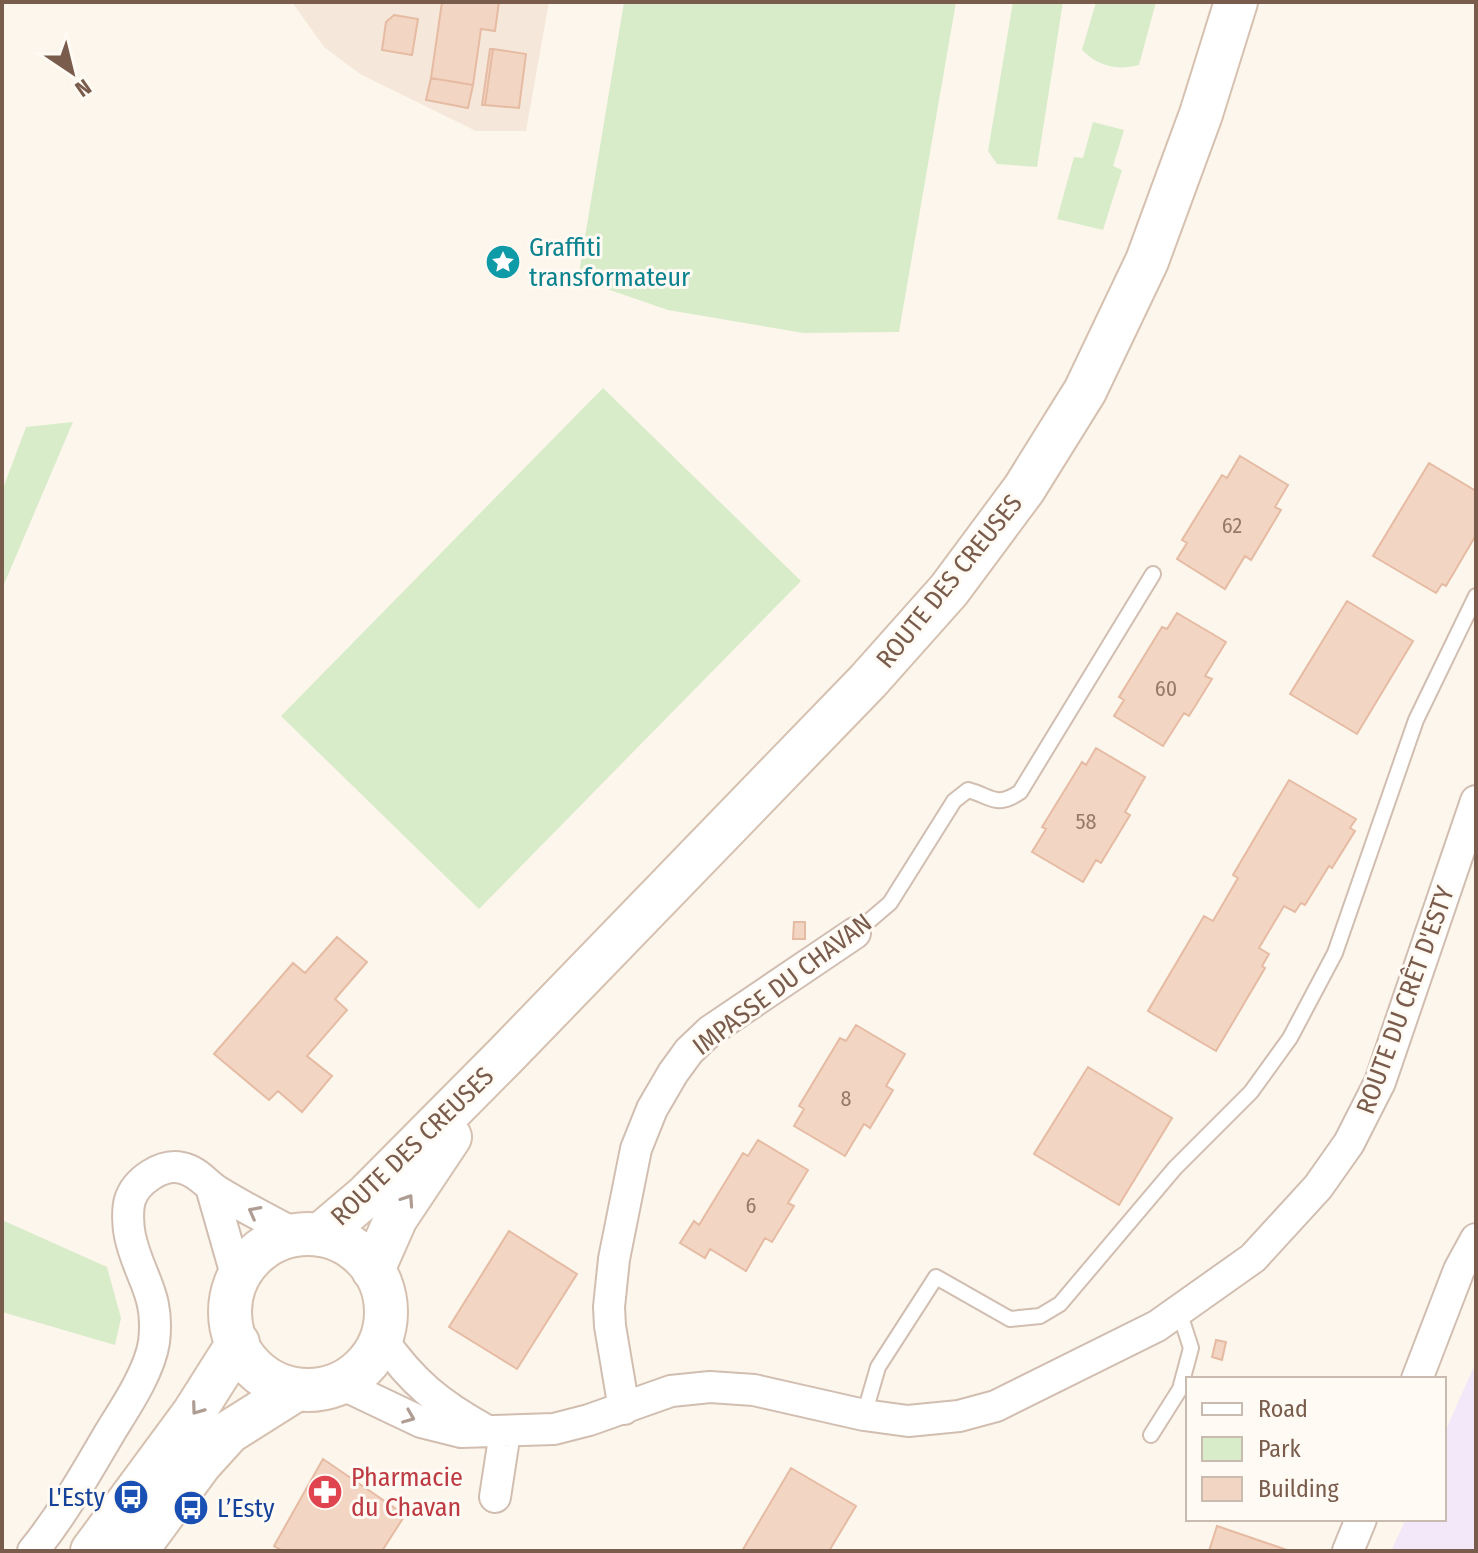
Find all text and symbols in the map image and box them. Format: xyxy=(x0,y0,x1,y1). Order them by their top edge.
north arrow xyxy=(32,32,112,112)
text: N xyxy=(70,73,96,103)
place label: Graffiti transformateur xyxy=(529,232,690,293)
place icon: Graffiti transformateur xyxy=(484,243,522,281)
street label: ROUTE DES CREUSES xyxy=(870,488,1029,674)
house number: 62 xyxy=(1222,512,1242,539)
house number: 60 xyxy=(1155,675,1177,702)
house number: 58 xyxy=(1075,808,1097,835)
street label: ROUTE DU CRÊT D'ESTY xyxy=(1350,882,1461,1118)
street label: IMPASSE DU CHAVAN xyxy=(687,907,878,1062)
street label: ROUTE DES CREUSES xyxy=(324,1061,500,1232)
house number: 8 xyxy=(840,1085,852,1112)
house number: 6 xyxy=(746,1192,757,1219)
one-way arrow xyxy=(398,1195,413,1209)
one-way arrow xyxy=(248,1206,262,1222)
legend xyxy=(1186,1377,1446,1521)
text: Road xyxy=(1258,1395,1308,1423)
one-way arrow xyxy=(192,1401,207,1415)
one-way arrow xyxy=(401,1407,415,1424)
text: Park xyxy=(1258,1435,1301,1463)
place label: Pharmacie du Chavan xyxy=(351,1462,463,1523)
pharmacy icon: Pharmacie du Chavan xyxy=(306,1473,344,1511)
text: Building xyxy=(1258,1475,1340,1503)
bus stop icon: L'Esty xyxy=(112,1478,150,1516)
place label: L'Esty xyxy=(48,1482,105,1513)
bus stop icon: L’Esty xyxy=(172,1489,210,1527)
place label: L’Esty xyxy=(217,1493,275,1524)

